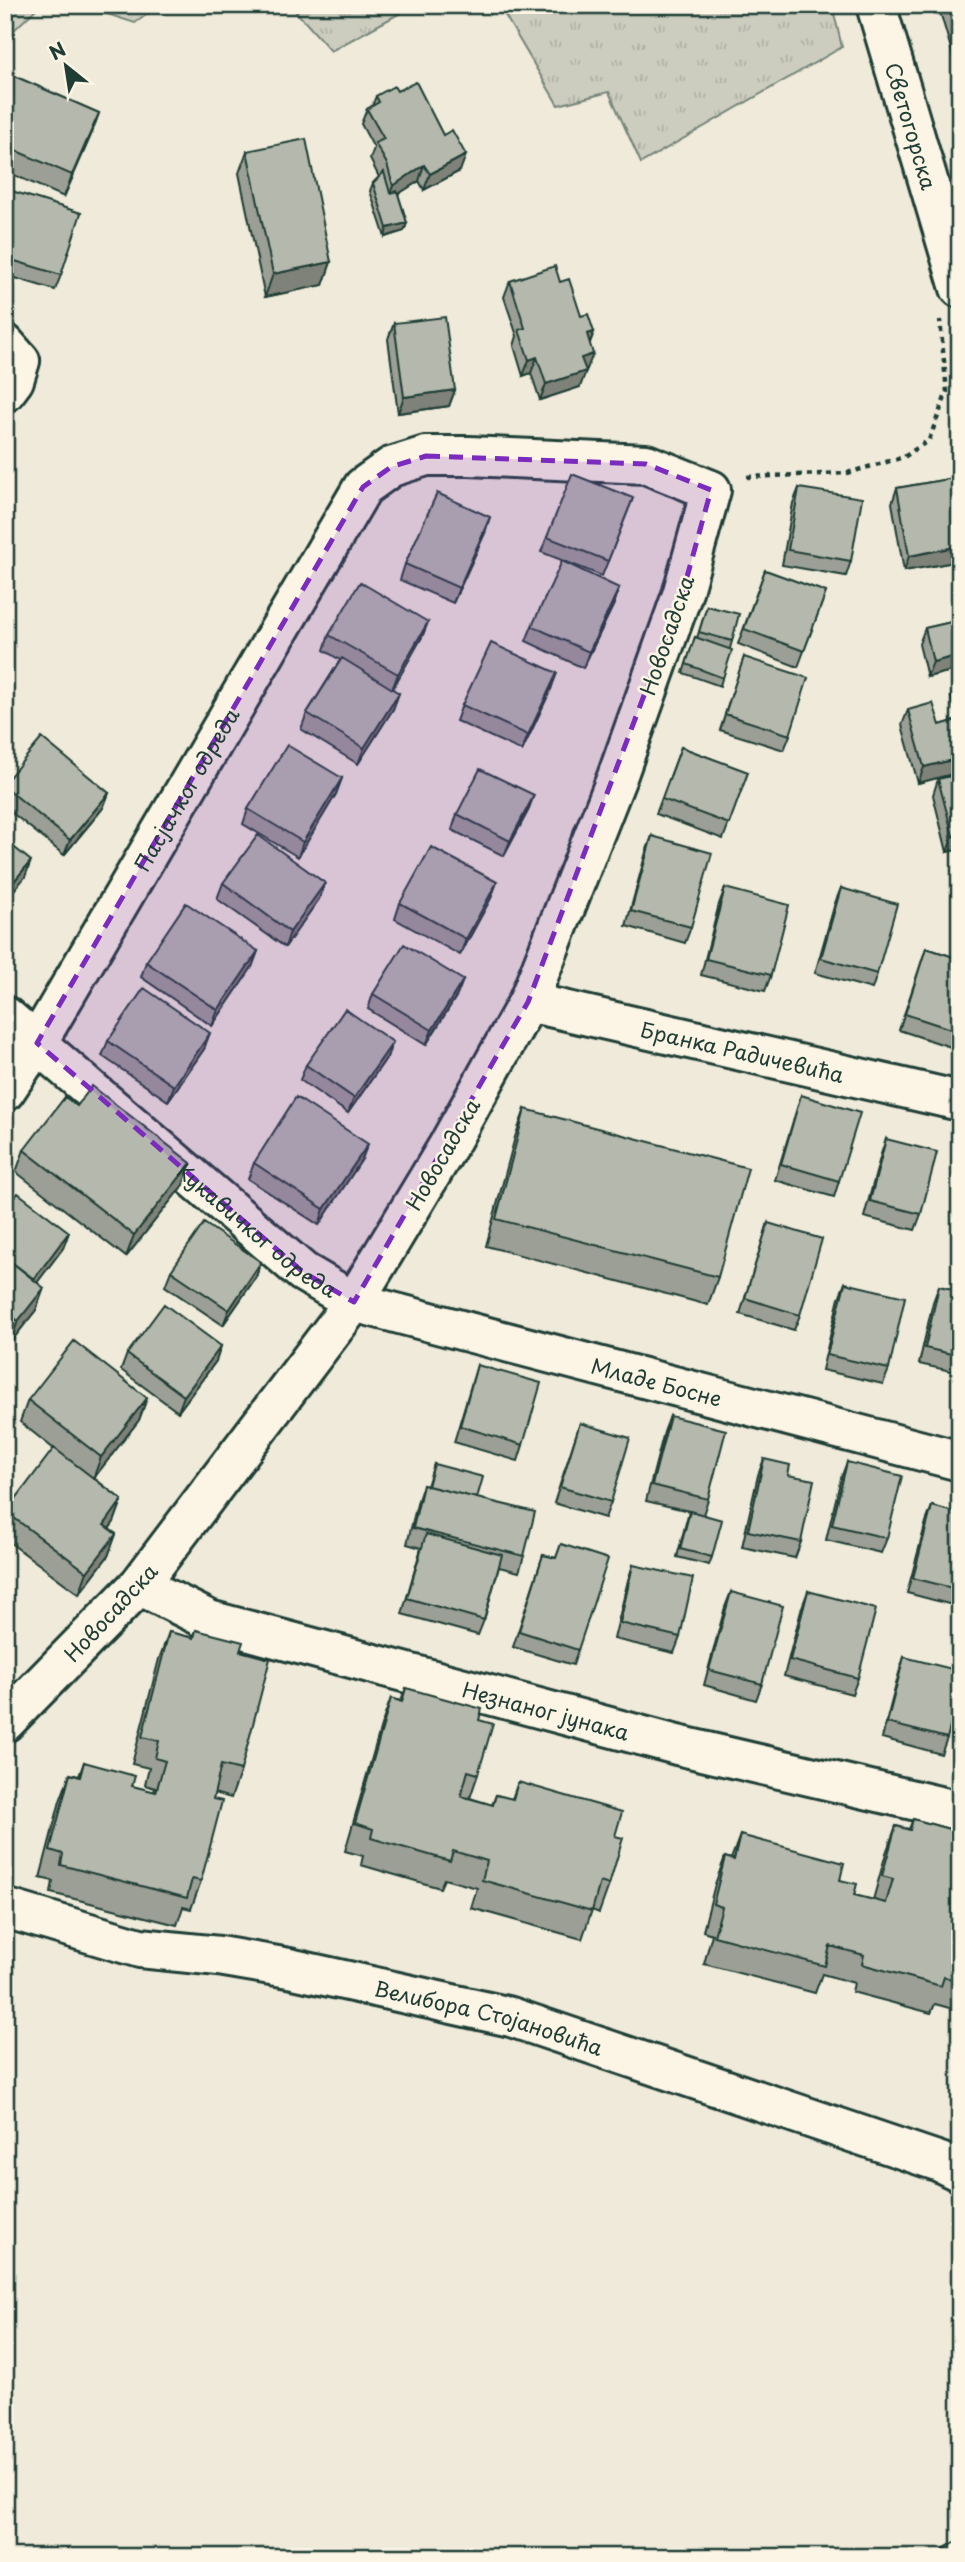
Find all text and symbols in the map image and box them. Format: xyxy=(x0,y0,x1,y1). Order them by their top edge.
north arrow xyxy=(32,32,102,102)
text: N xyxy=(43,35,71,66)
street label: Светогорска xyxy=(878,58,946,193)
street label: Новосадска xyxy=(631,571,701,699)
street label: Пасјачког одреда xyxy=(125,701,246,877)
street label: Бранка Радичевића xyxy=(638,1012,848,1090)
street label: Новосадска xyxy=(397,1092,487,1216)
street label: Кукавичког одреда xyxy=(170,1155,343,1305)
street label: Младе Босне xyxy=(588,1349,726,1414)
street label: Новосадска xyxy=(56,1555,164,1669)
street label: Незнаног јунака xyxy=(459,1672,634,1748)
street label: Велибора Стојановића xyxy=(371,1971,608,2063)

